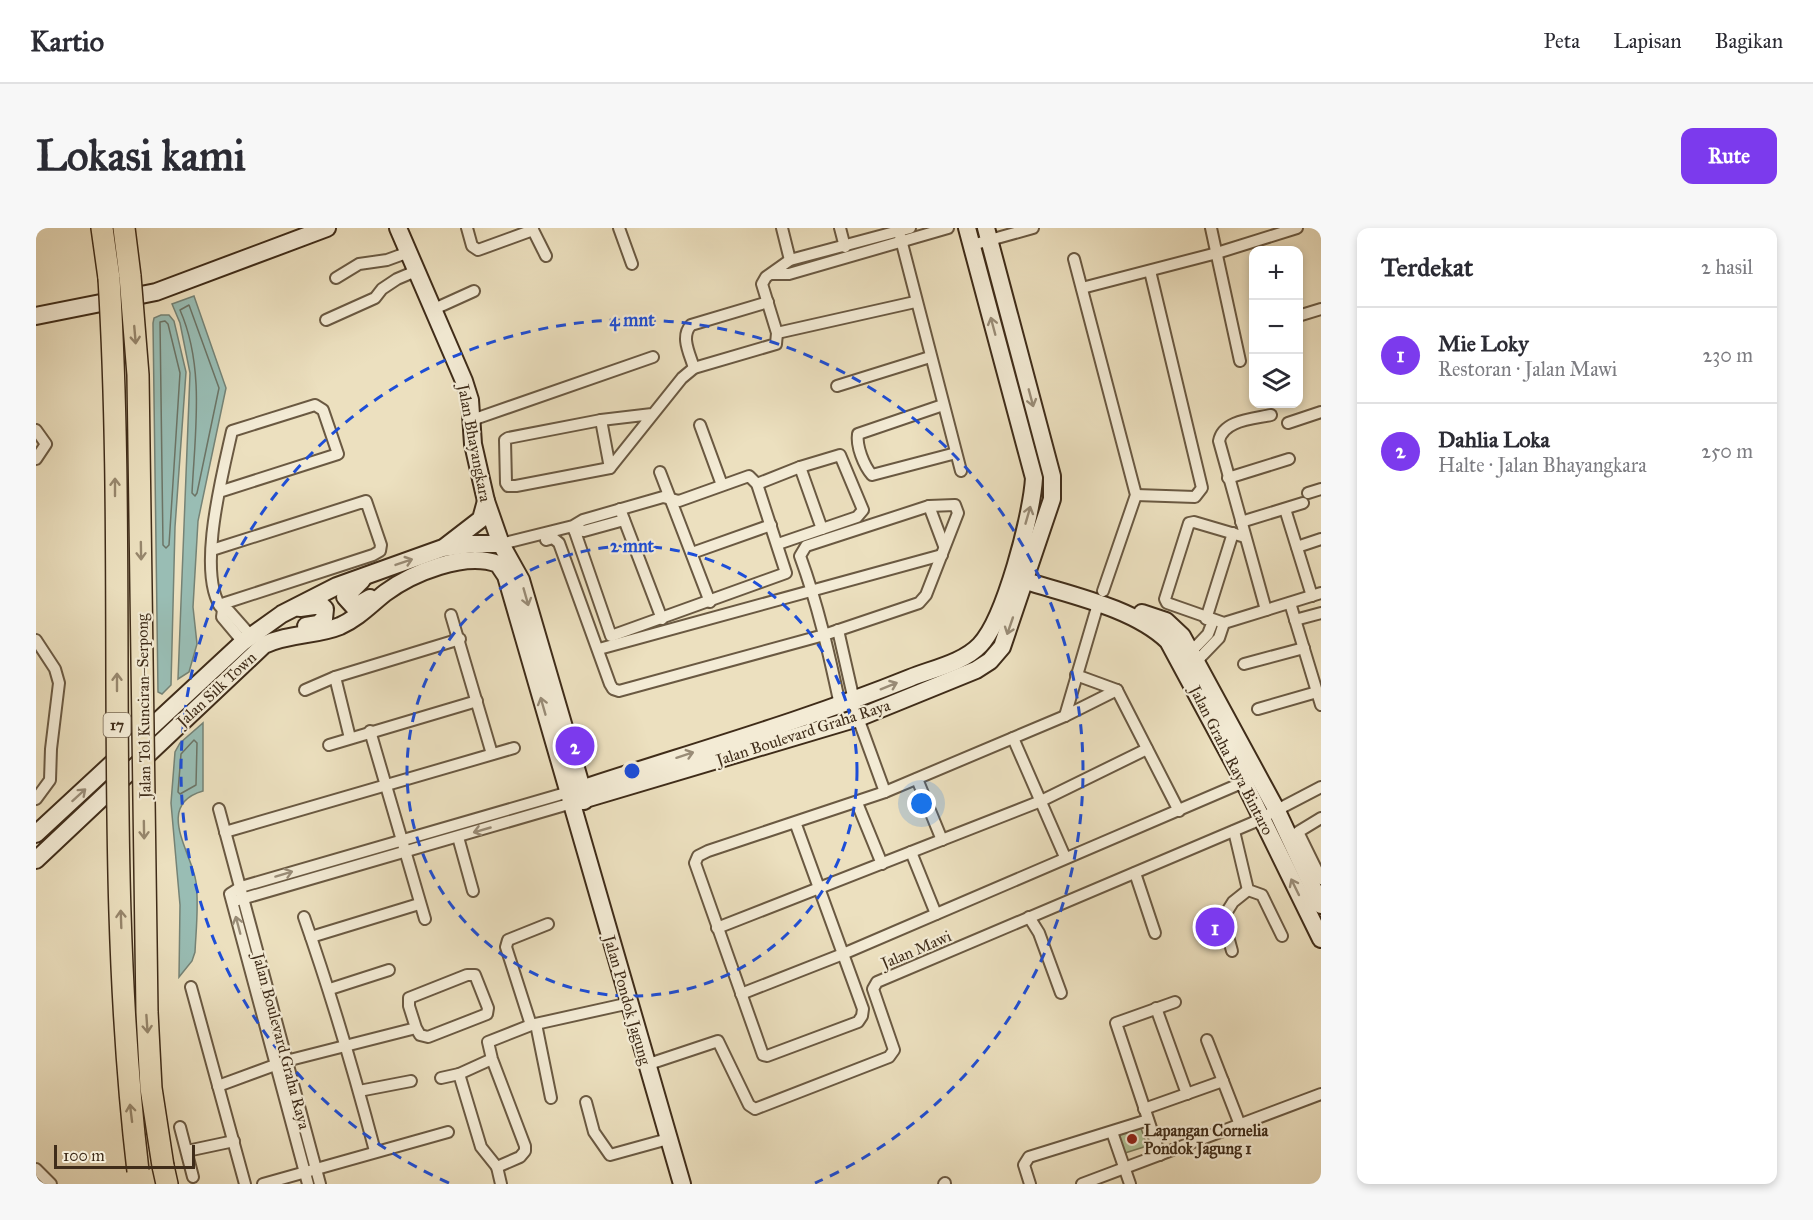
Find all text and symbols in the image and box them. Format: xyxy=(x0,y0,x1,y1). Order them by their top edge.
text: Kartio xyxy=(30,24,104,59)
text: Peta xyxy=(1544,28,1580,54)
text: Lapisan xyxy=(1613,28,1682,54)
text: Bagikan xyxy=(1715,28,1783,54)
button: Rute xyxy=(1681,128,1777,184)
text: Lokasi kami xyxy=(36,130,246,182)
map controls xyxy=(1249,246,1303,408)
button: + xyxy=(1249,246,1303,300)
text: Terdekat xyxy=(1381,251,1473,283)
text: 2 hasil xyxy=(1701,255,1753,279)
button: − xyxy=(1249,300,1303,354)
text: 4 mnt xyxy=(609,309,655,332)
one-way arrow xyxy=(987,317,998,336)
one-way arrow xyxy=(130,324,141,344)
text: Mie Loky xyxy=(1438,330,1528,357)
text: 1 xyxy=(1397,343,1404,367)
text: 230 m xyxy=(1702,343,1753,367)
button: layers xyxy=(1249,354,1303,408)
text: Restoran · Jalan Mawi xyxy=(1438,357,1617,381)
street label: Jalan Bhayangkara xyxy=(452,381,495,504)
one-way arrow xyxy=(1026,388,1037,407)
text: Dahlia Loka xyxy=(1438,426,1550,453)
text: 2 xyxy=(1396,439,1405,463)
text: 250 m xyxy=(1701,439,1753,463)
text: Halte · Jalan Bhayangkara xyxy=(1438,453,1647,477)
one-way arrow xyxy=(110,477,121,497)
one-way arrow xyxy=(1023,506,1034,525)
text: 2 mnt xyxy=(610,535,655,557)
one-way arrow xyxy=(135,540,147,560)
one-way arrow xyxy=(394,555,413,566)
one-way arrow xyxy=(521,587,532,606)
street label: Jalan Tol Kunciran–Serpong xyxy=(132,613,156,801)
one-way arrow xyxy=(1004,616,1015,635)
street label: Jalan Silk Town xyxy=(171,647,261,733)
one-way arrow xyxy=(111,672,123,692)
one-way arrow xyxy=(880,680,898,691)
street label: Jalan Graha Raya Bintaro xyxy=(1184,681,1277,839)
street label: Jalan Boulevard Graha Raya xyxy=(712,695,893,771)
one-way arrow xyxy=(537,697,548,716)
road number: 17 xyxy=(104,713,130,737)
pin: 2 xyxy=(556,724,594,768)
one-way arrow xyxy=(675,749,694,760)
centre of rings xyxy=(622,761,642,781)
one-way arrow xyxy=(72,788,87,802)
your location xyxy=(907,789,936,818)
one-way arrow xyxy=(138,819,150,839)
one-way arrow xyxy=(473,825,492,836)
one-way arrow xyxy=(274,868,293,879)
one-way arrow xyxy=(1289,878,1301,896)
pin: 1 xyxy=(1196,904,1234,950)
one-way arrow xyxy=(116,909,127,929)
one-way arrow xyxy=(232,916,243,935)
street label: Jalan Mawi xyxy=(877,926,955,974)
street label: Jalan Pondok Jagung xyxy=(598,931,655,1068)
street label: Jalan Boulevard Graha Raya xyxy=(247,949,314,1132)
one-way arrow xyxy=(142,1014,153,1034)
one-way arrow xyxy=(125,1104,136,1124)
place label: Lapangan Cornelia Pondok Jagung 1 xyxy=(1144,1121,1269,1159)
marker: Lapangan Cornelia Pondok Jagung 1 xyxy=(1125,1132,1139,1146)
scale bar xyxy=(54,1142,195,1170)
text: 100 m xyxy=(63,1146,105,1165)

